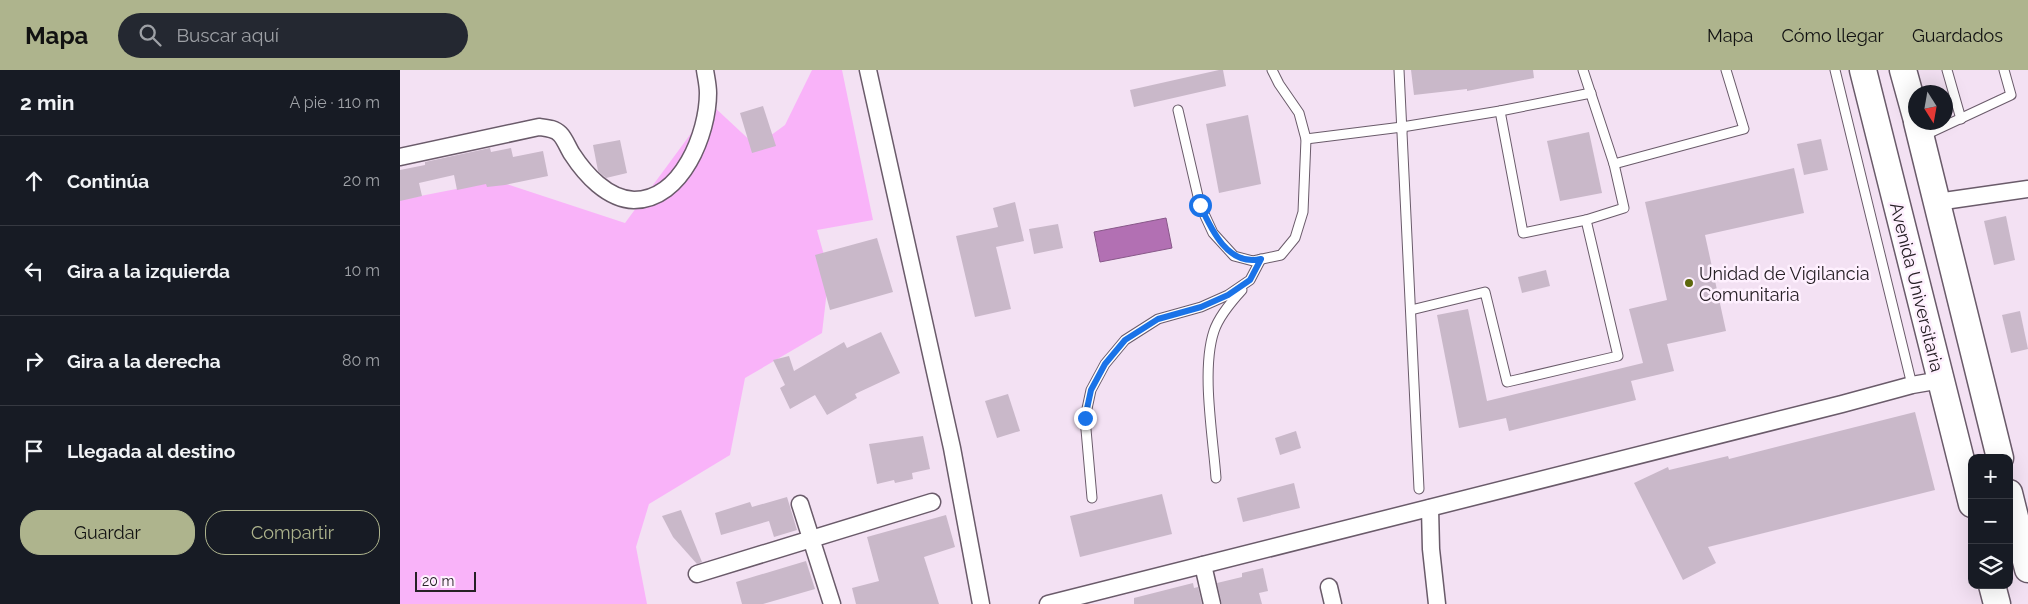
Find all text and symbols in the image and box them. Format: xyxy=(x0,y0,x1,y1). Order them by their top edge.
search box xyxy=(118,13,468,58)
text: Mapa xyxy=(25,21,88,50)
icon: search xyxy=(136,21,164,49)
text: Buscar aquí xyxy=(176,24,279,46)
text: Mapa xyxy=(1707,25,1753,46)
text: Cómo llegar xyxy=(1781,25,1884,46)
text: Guardados xyxy=(1912,25,2003,46)
north arrow xyxy=(1908,85,1953,130)
text: 2 min xyxy=(20,90,74,115)
text: A pie · 110 m xyxy=(289,93,380,112)
icon: ahead xyxy=(20,167,48,195)
text: Continúa xyxy=(67,170,149,192)
text: 20 m xyxy=(343,171,380,190)
route start xyxy=(1189,194,1212,217)
street label: Avenida Universitaria xyxy=(1886,200,1948,374)
icon: left xyxy=(20,257,48,285)
text: Gira a la izquierda xyxy=(67,260,230,282)
text: 10 m xyxy=(345,261,380,280)
place label: Unidad de Vigilancia Comunitaria xyxy=(1699,263,1869,305)
marker: Unidad de Vigilancia Comunitaria xyxy=(1683,277,1695,289)
icon: right xyxy=(20,347,48,375)
text: Gira a la derecha xyxy=(67,350,221,372)
text: 80 m xyxy=(342,351,380,370)
route end xyxy=(1074,407,1097,430)
icon: arrive xyxy=(20,437,48,465)
text: Llegada al destino xyxy=(67,440,235,462)
map controls xyxy=(1968,454,2013,589)
button: + xyxy=(1968,454,2013,499)
button: − xyxy=(1968,499,2013,544)
button: Guardar xyxy=(20,510,195,555)
button: Compartir xyxy=(205,510,380,555)
button: layers xyxy=(1968,544,2013,589)
scale bar xyxy=(415,569,476,592)
text: 20 m xyxy=(422,573,454,589)

